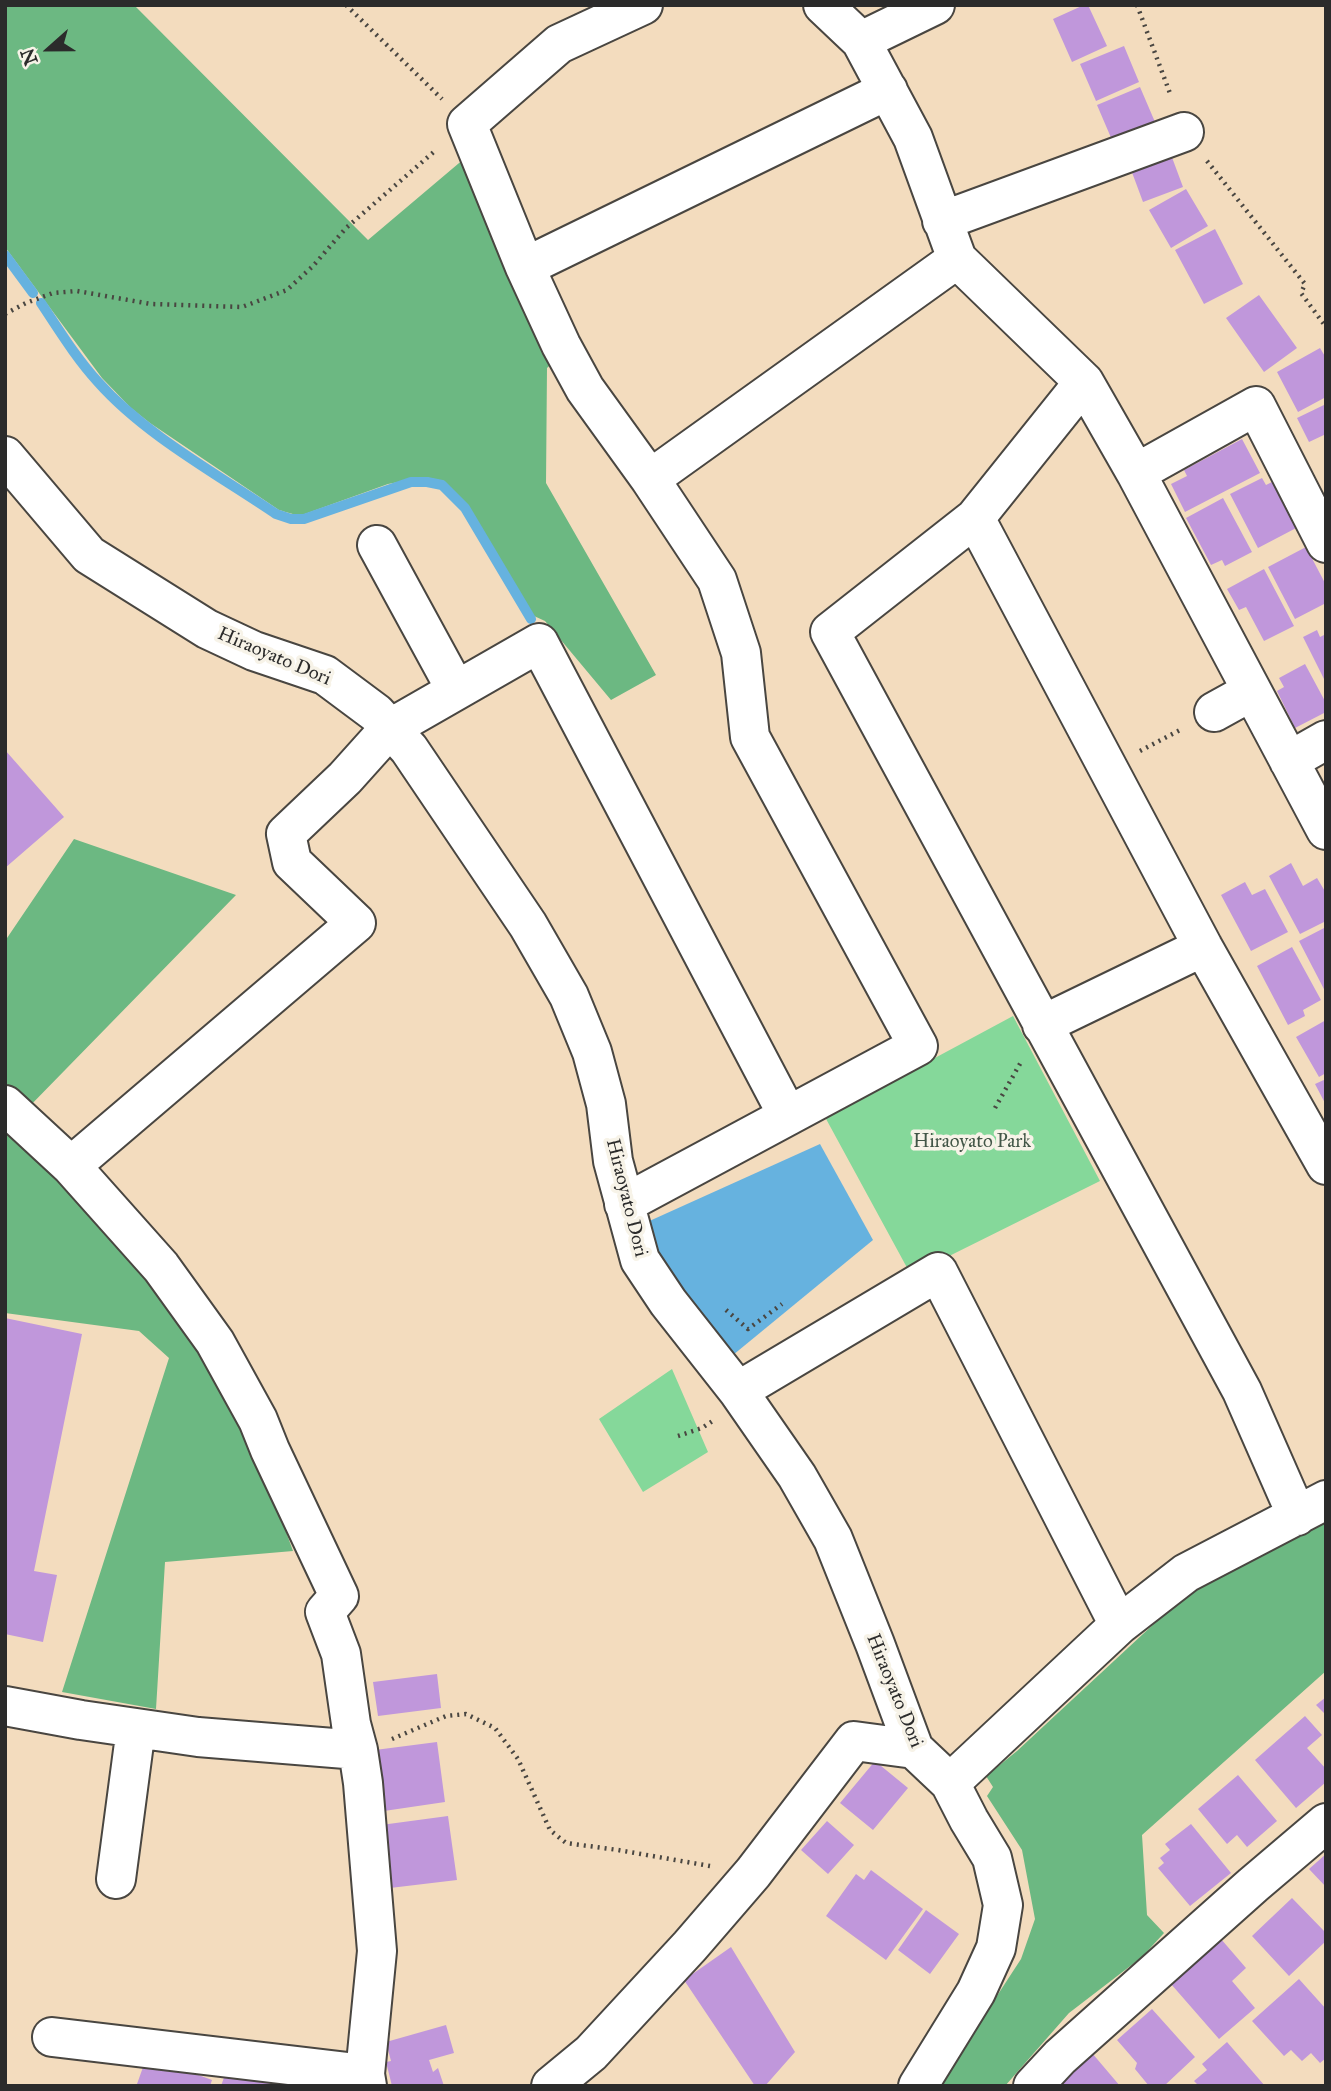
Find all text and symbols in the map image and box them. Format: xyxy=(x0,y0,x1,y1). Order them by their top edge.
north arrow xyxy=(14,14,84,84)
text: N xyxy=(15,45,43,68)
street label: Hiraoyato Dori xyxy=(214,623,334,691)
park label: Hiraoyato Park xyxy=(913,1131,1031,1153)
street label: Hiraoyato Dori xyxy=(600,1137,652,1259)
street label: Hiraoyato Dori xyxy=(861,1631,927,1751)

